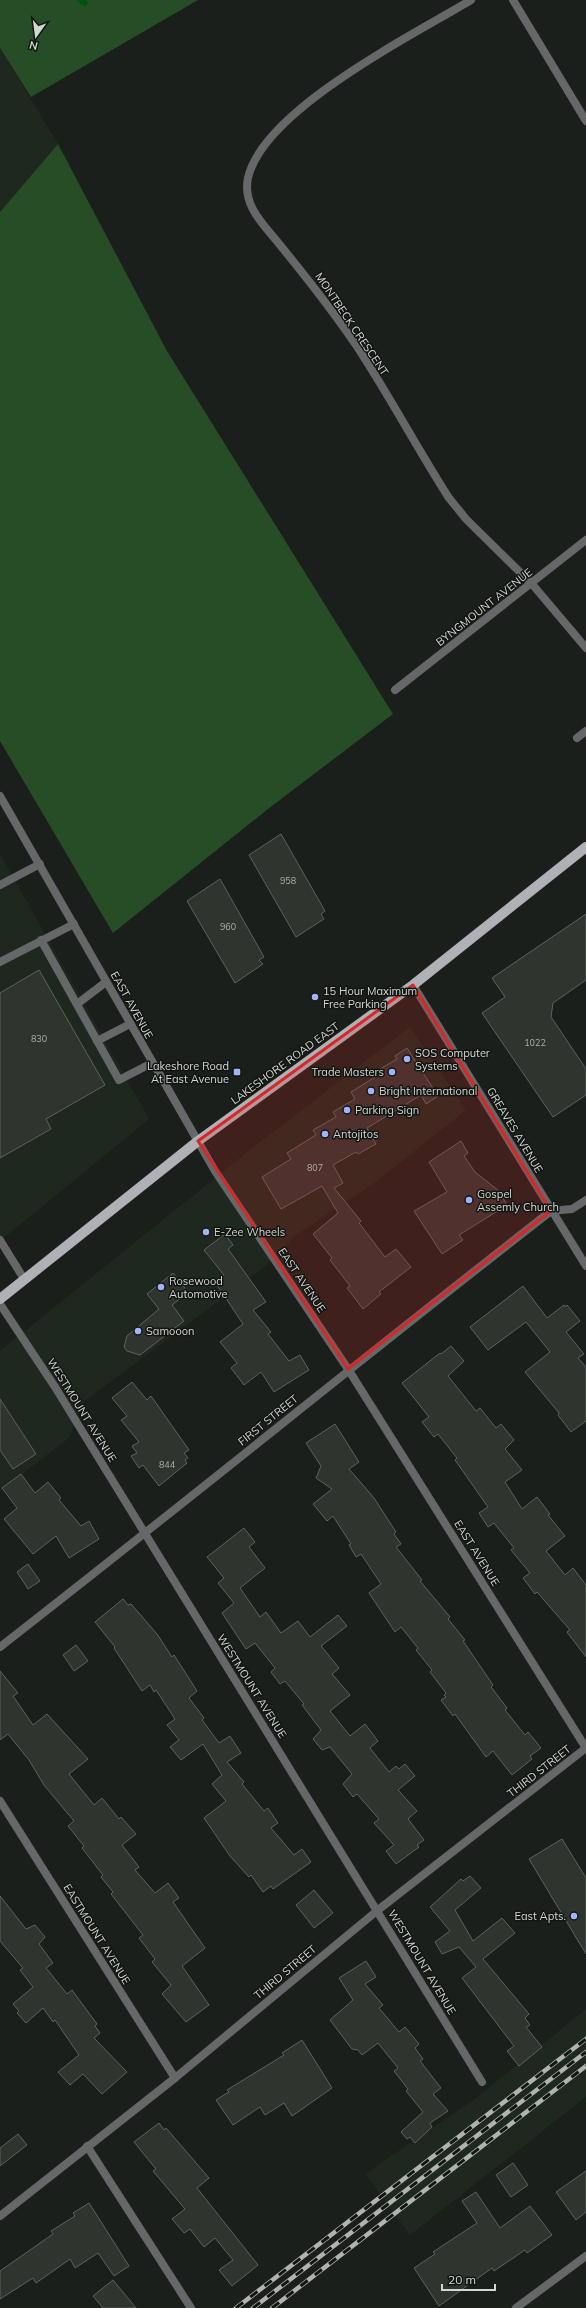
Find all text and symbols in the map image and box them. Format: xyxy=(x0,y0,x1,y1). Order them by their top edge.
north arrow xyxy=(16,16,56,56)
text: N xyxy=(28,38,39,54)
street label: MONTBECK CRESCENT xyxy=(312,270,392,378)
street label: BYNGMOUNT AVENUE xyxy=(433,565,535,649)
house number: 958 xyxy=(280,875,296,886)
house number: 960 xyxy=(220,921,236,932)
street label: EAST AVENUE xyxy=(108,969,156,1041)
place label: 15 Hour Maximum Free Parking xyxy=(323,984,417,1011)
marker: 15 Hour Maximum Free Parking xyxy=(310,992,320,1002)
street label: LAKESHORE ROAD EAST xyxy=(228,1019,342,1107)
house number: 830 xyxy=(31,1033,47,1044)
house number: 1022 xyxy=(524,1037,546,1048)
place label: SOS Computer Systems xyxy=(415,1046,490,1073)
marker: SOS Computer Systems xyxy=(402,1054,412,1064)
place label: Lakeshore Road At East Avenue xyxy=(147,1059,229,1086)
place label: Trade Masters xyxy=(312,1065,384,1079)
marker: Lakeshore Road At East Avenue xyxy=(232,1067,242,1077)
marker: Trade Masters xyxy=(387,1067,397,1077)
place label: Bright International xyxy=(379,1084,477,1098)
street label: GREAVES AVENUE xyxy=(484,1085,546,1175)
marker: Bright International xyxy=(366,1086,376,1096)
place label: Parking Sign xyxy=(355,1103,419,1117)
marker: Parking Sign xyxy=(342,1105,352,1115)
place label: Antojitos xyxy=(333,1127,378,1141)
marker: Antojitos xyxy=(320,1129,330,1139)
house number: 807 xyxy=(307,1162,323,1173)
place label: Gospel Assemly Church xyxy=(477,1187,559,1214)
marker: Gospel Assemly Church xyxy=(464,1195,474,1205)
place label: E-Zee Wheels xyxy=(214,1225,285,1239)
marker: E-Zee Wheels xyxy=(201,1227,211,1237)
street label: EAST AVENUE xyxy=(275,1245,329,1315)
place label: Rosewood Automotive xyxy=(169,1274,228,1301)
marker: Rosewood Automotive xyxy=(156,1282,166,1292)
place label: Samooon xyxy=(146,1324,194,1338)
marker: Samooon xyxy=(133,1326,143,1336)
street label: WESTMOUNT AVENUE xyxy=(44,1355,120,1465)
street label: FIRST STREET xyxy=(235,1391,301,1448)
house number: 844 xyxy=(159,1459,176,1470)
street label: EAST AVENUE xyxy=(451,1518,503,1588)
street label: WESTMOUNT AVENUE xyxy=(214,1631,290,1741)
street label: THIRD STREET xyxy=(504,1742,574,1800)
street label: EASTMOUNT AVENUE xyxy=(60,1881,134,1987)
street label: WESTMOUNT AVENUE xyxy=(385,1907,459,2017)
place label: East Apts. xyxy=(515,1909,566,1923)
marker: East Apts. xyxy=(569,1911,579,1921)
street label: THIRD STREET xyxy=(251,1942,319,2002)
scale bar xyxy=(442,2266,495,2292)
text: 20 m xyxy=(448,2272,476,2287)

